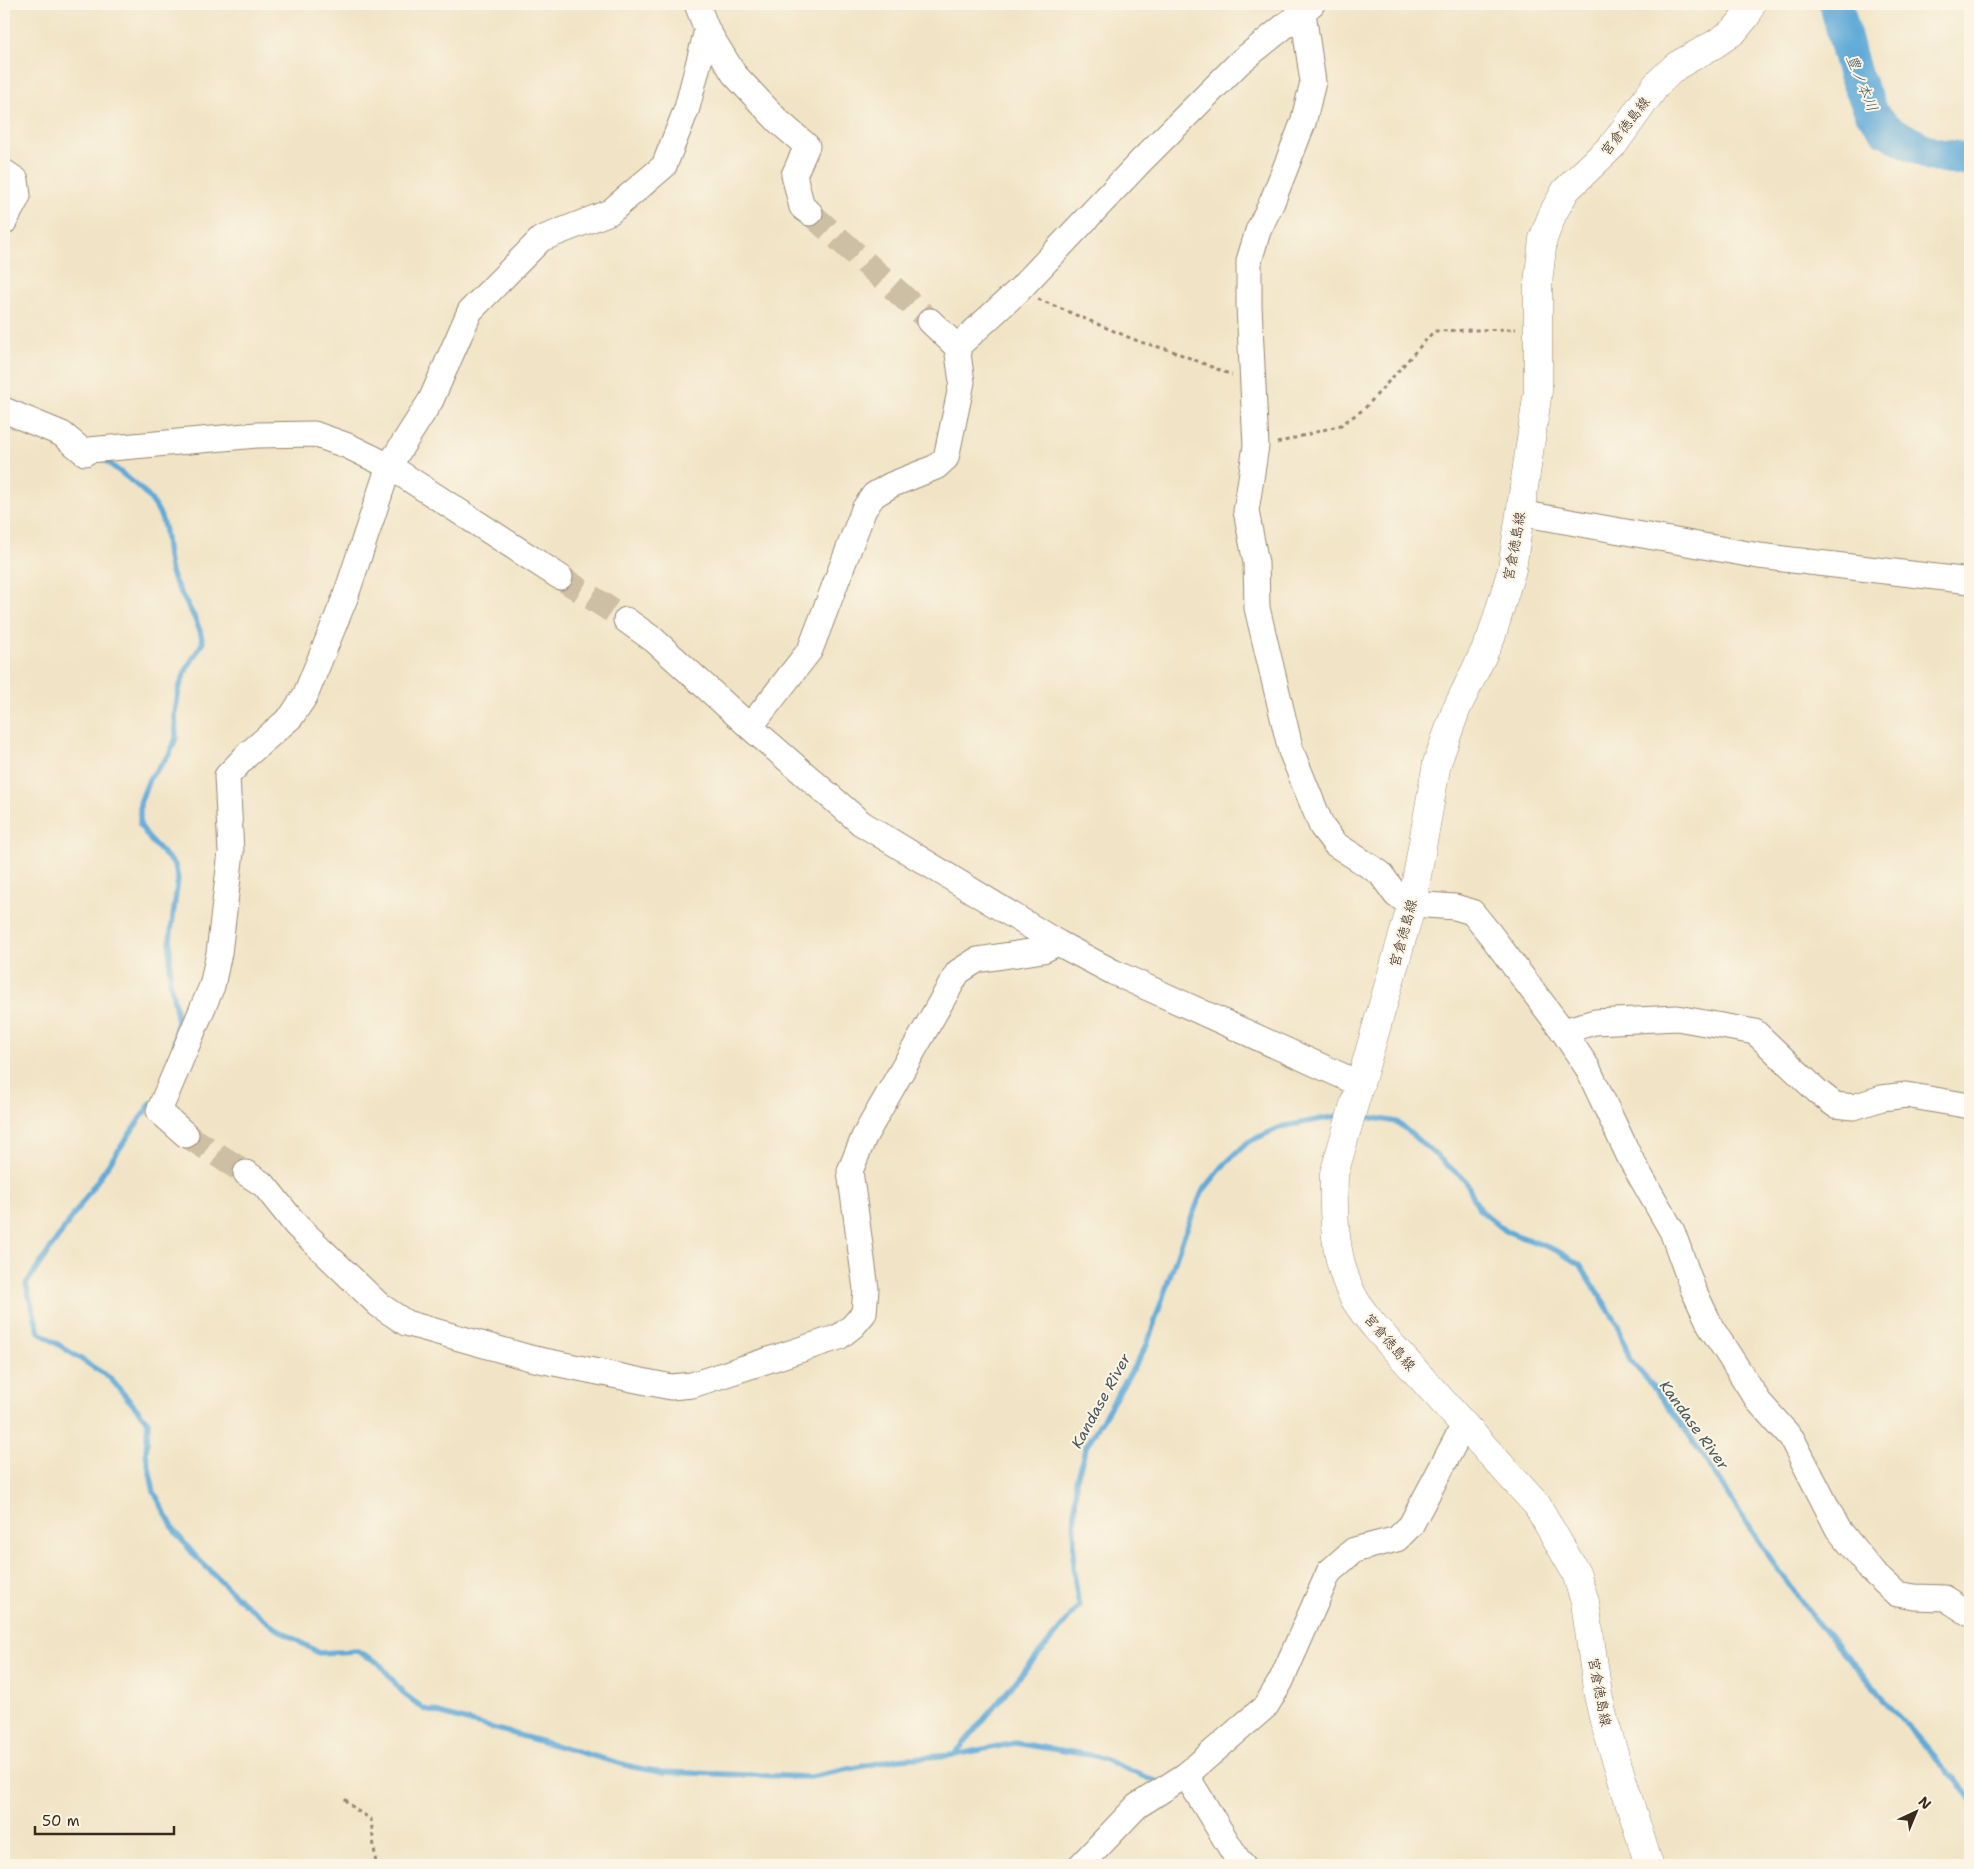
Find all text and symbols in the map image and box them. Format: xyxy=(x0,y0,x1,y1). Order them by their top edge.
water label: 豊ノ本川 xyxy=(1841,51,1883,115)
street label: 宮倉徳島線 xyxy=(1596,93,1654,159)
street label: 宮倉徳島線 xyxy=(1499,510,1529,582)
street label: 宮倉徳島線 xyxy=(1385,897,1421,969)
street label: 宮倉徳島線 xyxy=(1360,1310,1420,1374)
water label: Kandase River xyxy=(1067,1349,1136,1452)
water label: Kandase River xyxy=(1655,1376,1734,1474)
street label: 宮倉徳島線 xyxy=(1584,1656,1616,1728)
north arrow xyxy=(1892,1786,1942,1836)
text: N xyxy=(1915,1792,1935,1813)
scale bar xyxy=(35,1804,174,1836)
text: 50 m xyxy=(42,1811,80,1831)

